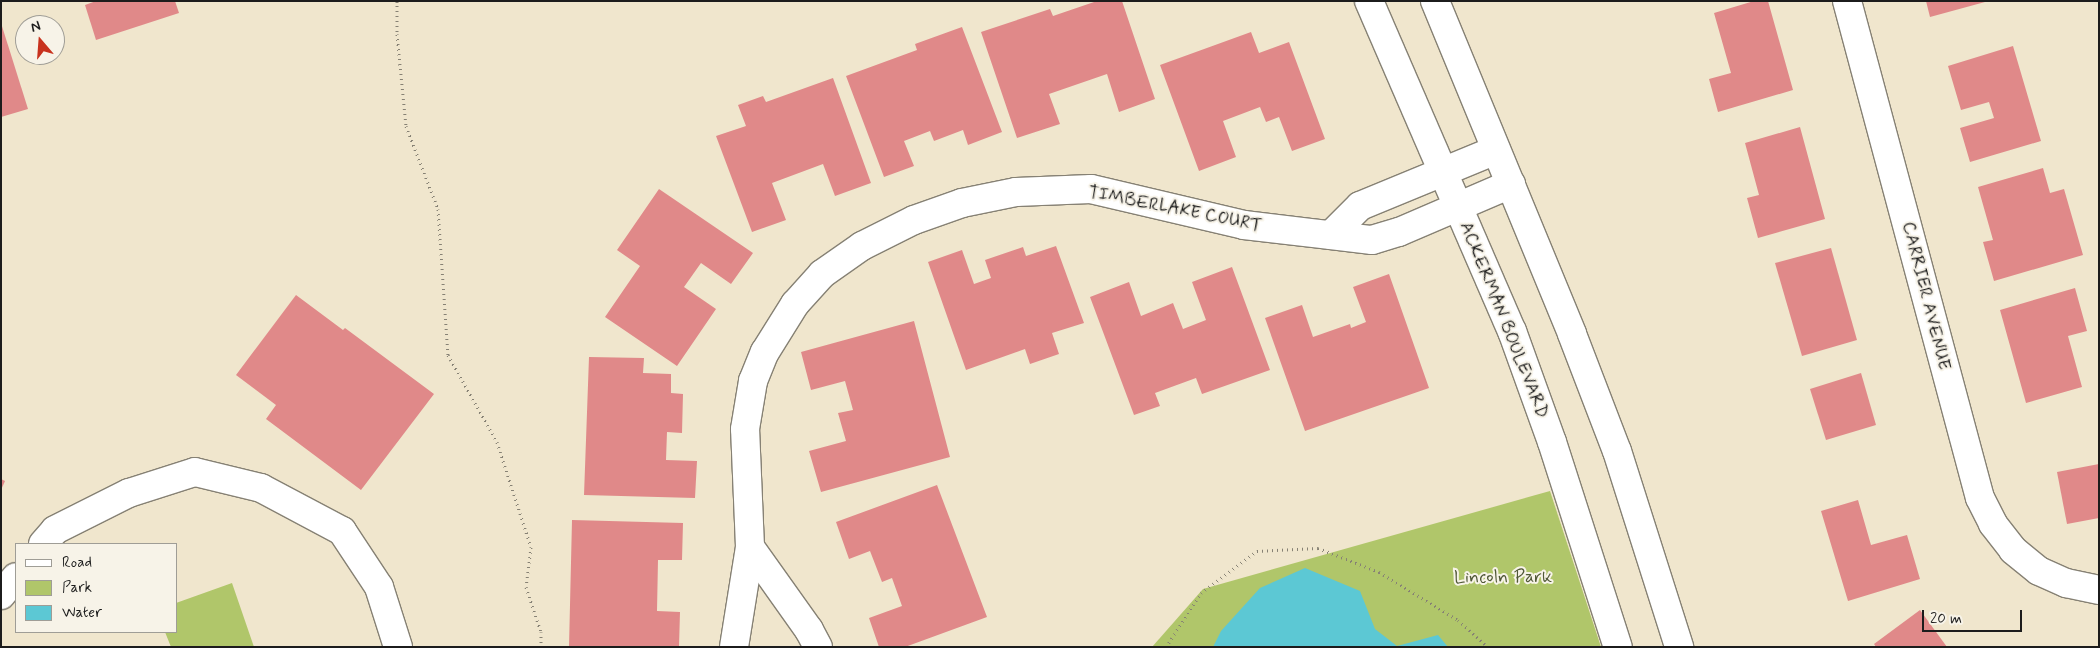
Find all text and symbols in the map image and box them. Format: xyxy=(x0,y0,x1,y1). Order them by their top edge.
north arrow xyxy=(15,15,65,65)
text: N xyxy=(28,17,43,37)
street label: TIMBERLAKE COURT xyxy=(1086,182,1264,236)
street label: CARRIER AVENUE xyxy=(1897,219,1955,373)
street label: ACKERMAN BOULEVARD xyxy=(1455,220,1553,420)
legend xyxy=(15,543,178,633)
text: Road xyxy=(62,553,92,573)
park label: Lincoln Park xyxy=(1456,566,1550,588)
text: Park xyxy=(62,578,92,598)
scale bar xyxy=(1925,600,2025,632)
text: Water xyxy=(62,603,102,623)
text: 20 m xyxy=(1930,609,1962,629)

